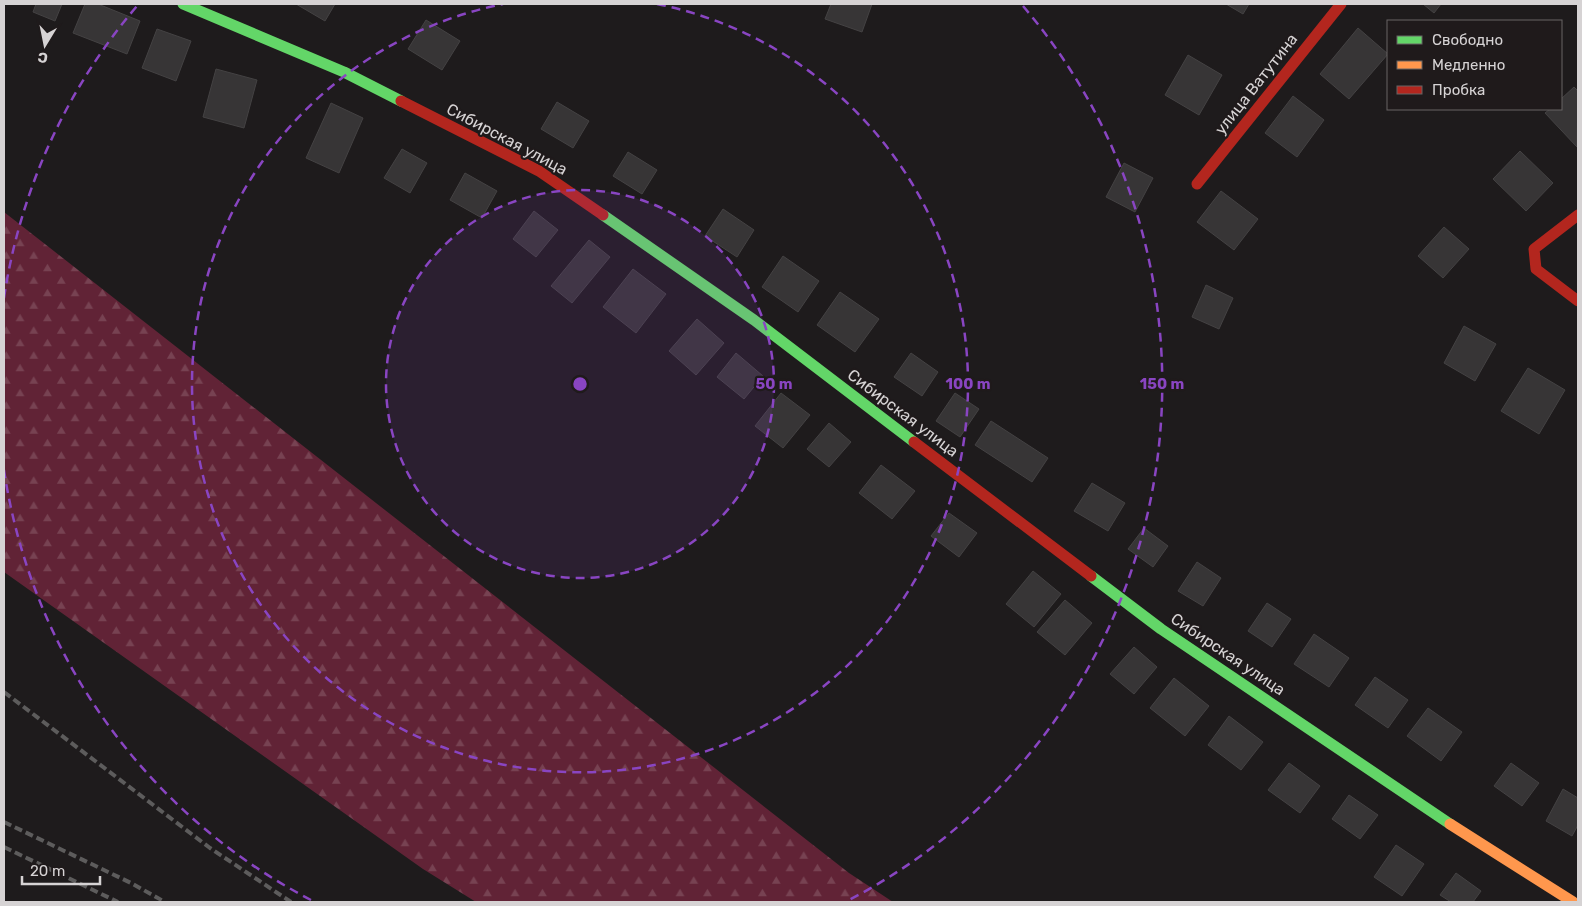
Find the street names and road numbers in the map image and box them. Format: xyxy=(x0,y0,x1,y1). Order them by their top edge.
street label: улица Ватутина xyxy=(1211,30,1301,138)
street label: Сибирская улица xyxy=(443,99,571,179)
street label: Сибирская улица xyxy=(844,365,962,461)
street label: Сибирская улица xyxy=(1167,609,1289,699)

